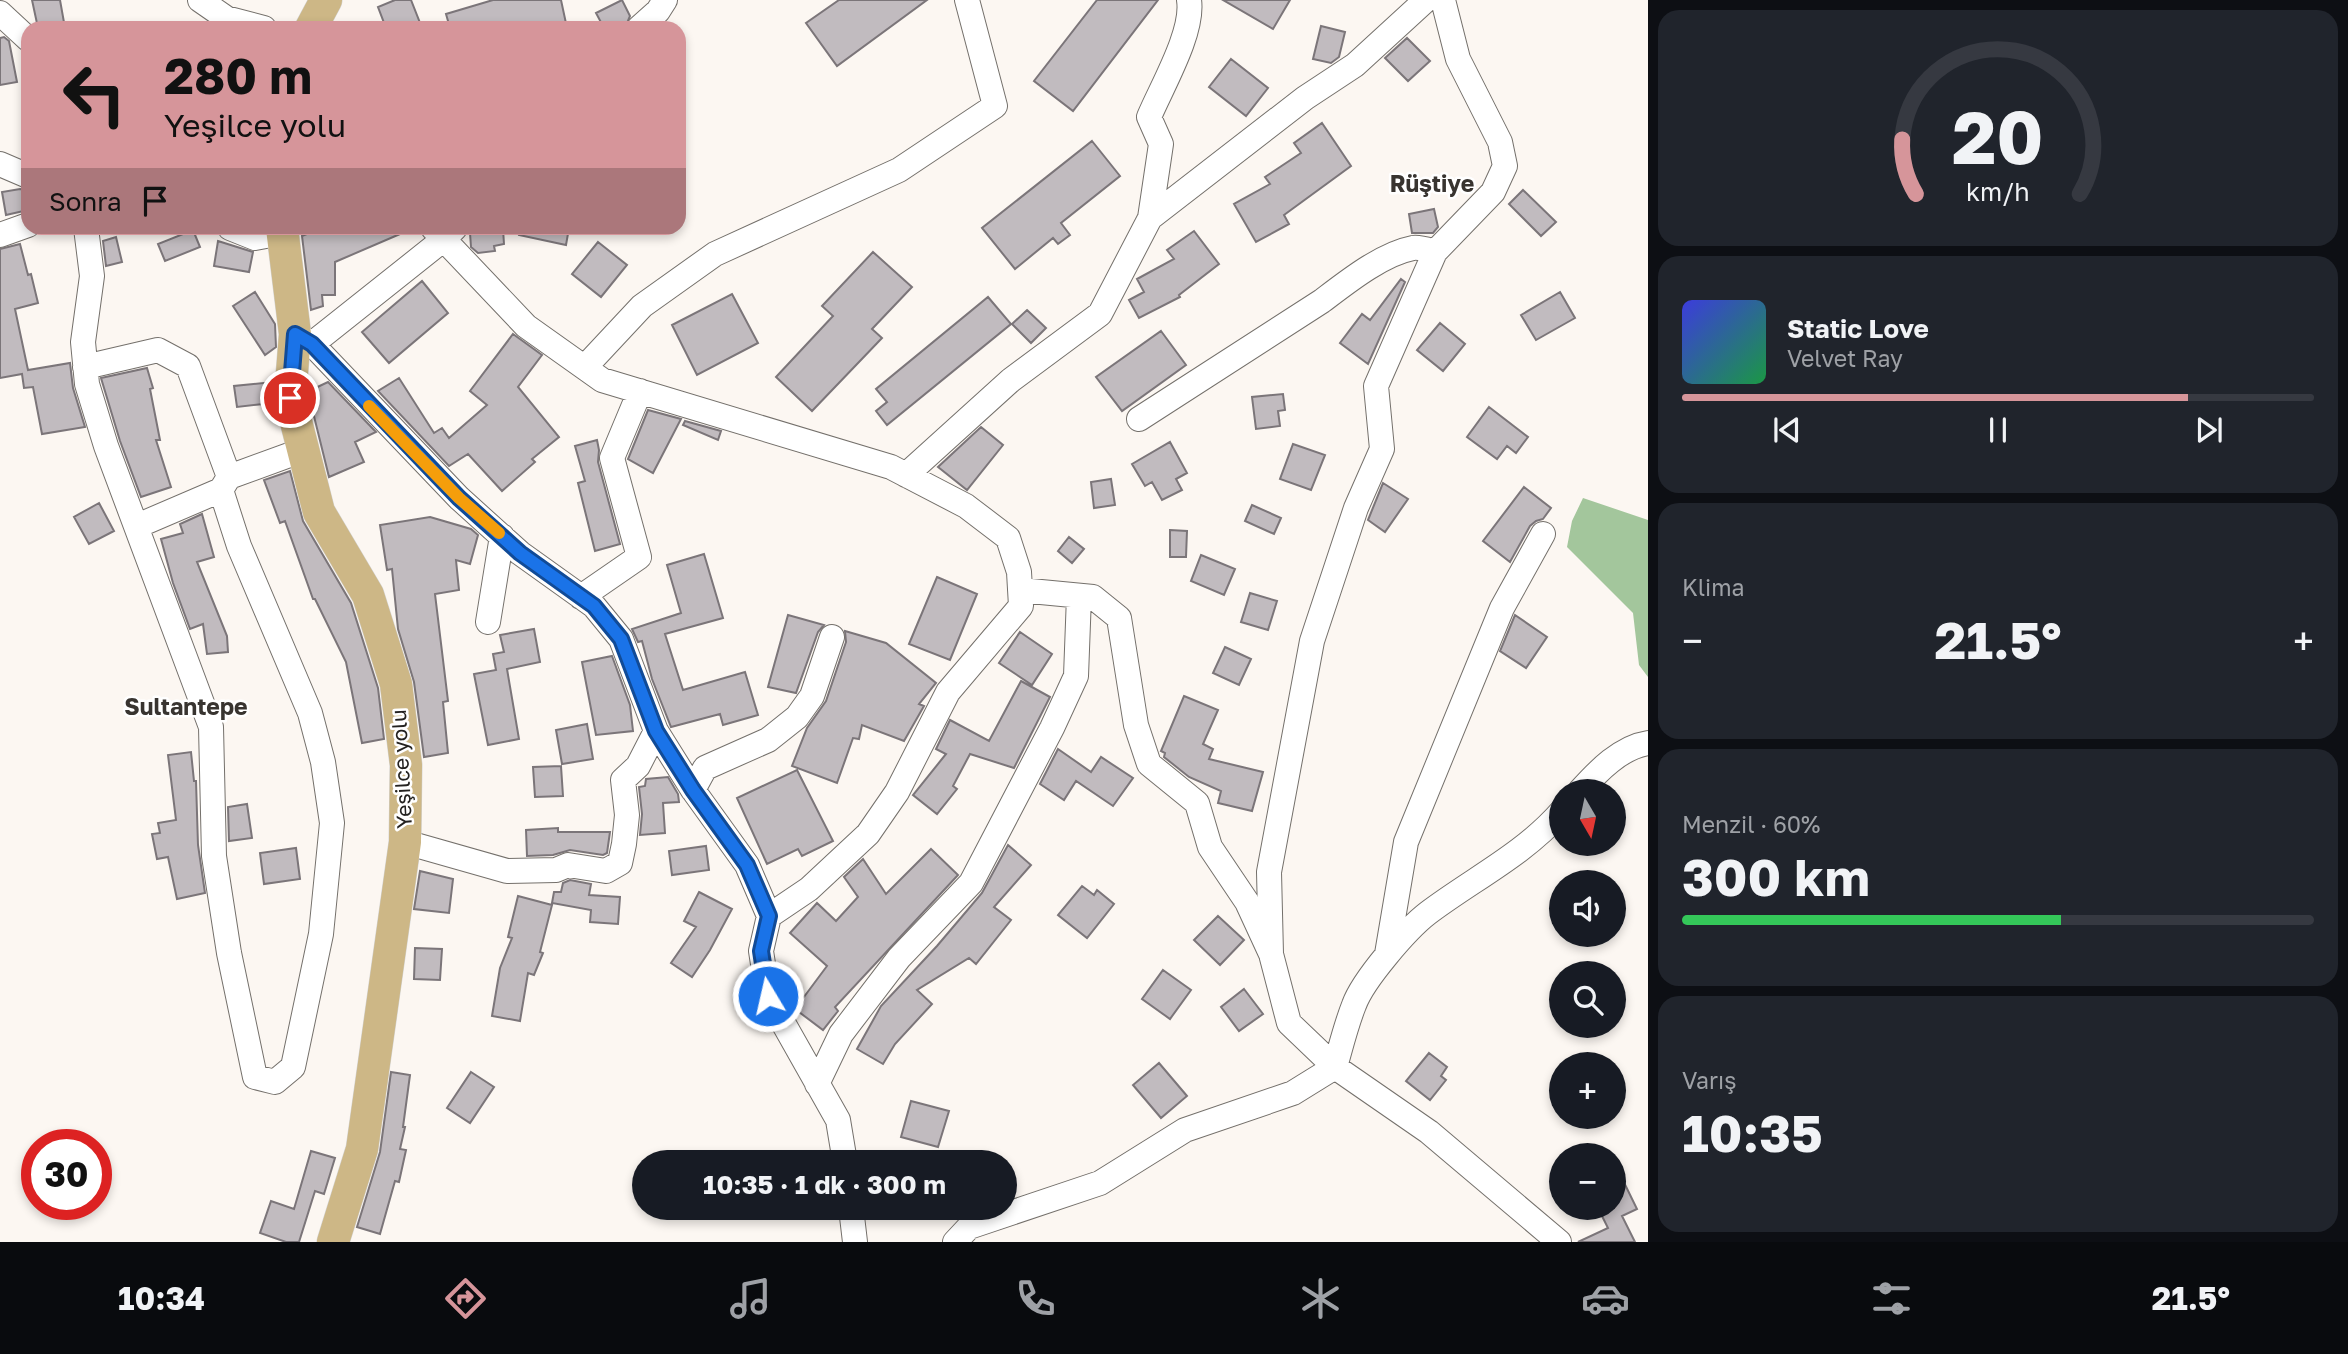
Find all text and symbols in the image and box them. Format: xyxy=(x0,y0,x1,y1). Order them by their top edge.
text: 280 m xyxy=(164,46,312,105)
icon: left xyxy=(49,49,140,140)
text: 20 xyxy=(1952,94,2044,181)
text: Yeşilce yolu xyxy=(164,106,346,144)
district label: Rüştiye xyxy=(1390,169,1474,197)
text: km/h xyxy=(1966,176,2030,207)
icon: arrive xyxy=(136,182,174,220)
text: Sonra xyxy=(49,186,122,217)
text: Static Love xyxy=(1787,313,1929,344)
text: Velvet Ray xyxy=(1787,344,1903,372)
pin xyxy=(260,368,320,428)
icon: arrive xyxy=(271,379,309,417)
icon: previous xyxy=(1768,411,1806,449)
icon: pause xyxy=(1979,411,2017,449)
icon: next xyxy=(2190,411,2228,449)
text: Klima xyxy=(1682,573,1745,601)
text: 21.5° xyxy=(1934,608,2062,670)
text: − xyxy=(1682,618,1703,663)
text: + xyxy=(2293,618,2314,663)
district label: Sultantepe xyxy=(124,692,248,720)
street label: Yeşilce yolu xyxy=(385,709,417,829)
north arrow xyxy=(1549,779,1626,856)
map controls xyxy=(1549,779,1626,1220)
text: Menzil · 60% xyxy=(1682,810,1820,838)
text: 300 km xyxy=(1682,845,1870,907)
button: sound xyxy=(1549,870,1626,947)
position arrow xyxy=(731,959,805,1033)
button: search xyxy=(1549,961,1626,1038)
button: + xyxy=(1549,1052,1626,1129)
text: Varış xyxy=(1682,1066,1736,1094)
text: 10:35 xyxy=(1682,1101,1823,1163)
speed limit sign: 30 xyxy=(21,1129,112,1220)
button: − xyxy=(1549,1143,1626,1220)
text: 10:35 · 1 dk · 300 m xyxy=(703,1169,946,1200)
icon: directions xyxy=(441,1274,490,1323)
icon: music xyxy=(726,1274,775,1323)
icon: phone xyxy=(1011,1274,1060,1323)
icon: climate xyxy=(1296,1274,1345,1323)
icon: car xyxy=(1581,1274,1630,1323)
icon: filters xyxy=(1867,1274,1916,1323)
text: 10:34 xyxy=(118,1279,205,1317)
text: 21.5° xyxy=(2152,1279,2230,1317)

